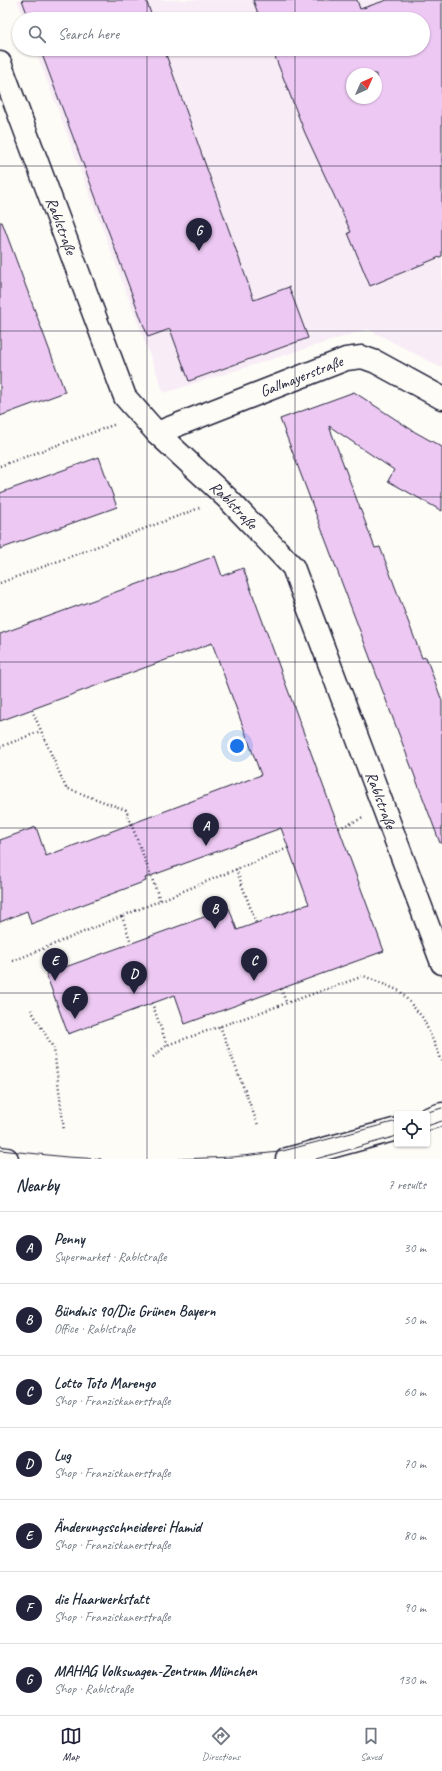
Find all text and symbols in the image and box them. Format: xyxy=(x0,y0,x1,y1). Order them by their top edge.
search box xyxy=(12,12,430,56)
icon: search xyxy=(26,23,48,45)
text: Search here xyxy=(58,25,119,44)
north arrow xyxy=(346,68,382,104)
street label: Rablstraße xyxy=(41,195,81,259)
pin: G xyxy=(186,218,212,251)
street label: Gallmayerstraße xyxy=(257,351,347,402)
street label: Rablstraße xyxy=(205,477,263,535)
your location xyxy=(227,736,247,756)
street label: Rablstraße xyxy=(361,769,401,833)
pin: A xyxy=(193,813,219,846)
pin: B xyxy=(202,896,228,929)
pin: E xyxy=(42,948,68,981)
pin: C xyxy=(241,948,267,981)
pin: D xyxy=(121,961,147,994)
pin: F xyxy=(62,986,88,1019)
map controls xyxy=(394,1111,430,1147)
button: locate xyxy=(394,1111,430,1147)
text: Nearby xyxy=(16,1175,59,1196)
text: 7 results xyxy=(388,1177,426,1193)
text: Penny xyxy=(54,1230,85,1249)
text: A xyxy=(26,1240,32,1256)
text: 30 m xyxy=(404,1240,426,1256)
text: Supermarket · Rablstraße xyxy=(54,1249,166,1265)
text: Bündnis 90/Die Grünen Bayern xyxy=(54,1302,215,1321)
text: B xyxy=(26,1312,32,1328)
text: 50 m xyxy=(404,1312,426,1328)
text: Office · Rablstraße xyxy=(54,1321,135,1337)
text: Lotto Toto Marengo xyxy=(54,1374,155,1393)
text: C xyxy=(26,1384,32,1400)
text: 60 m xyxy=(404,1384,426,1400)
text: Shop · Franziskanerstraße xyxy=(54,1393,171,1409)
text: Lug xyxy=(54,1446,71,1465)
text: D xyxy=(25,1456,33,1472)
text: 70 m xyxy=(404,1456,426,1472)
text: Shop · Franziskanerstraße xyxy=(54,1465,171,1481)
text: Änderungsschneiderei Hamid xyxy=(54,1518,201,1537)
text: E xyxy=(26,1528,32,1544)
text: 80 m xyxy=(404,1528,426,1544)
text: Shop · Franziskanerstraße xyxy=(54,1537,171,1553)
text: die Haarwerkstatt xyxy=(54,1590,149,1609)
text: F xyxy=(26,1600,32,1616)
text: 90 m xyxy=(404,1600,426,1616)
text: Shop · Franziskanerstraße xyxy=(54,1609,171,1625)
text: MAHAG Volkswagen-Zentrum München xyxy=(54,1662,257,1681)
text: G xyxy=(26,1672,32,1688)
text: 130 m xyxy=(398,1672,426,1688)
text: Shop · Rablstraße xyxy=(54,1681,133,1697)
tab: Map xyxy=(60,1725,82,1763)
tab: Directions xyxy=(202,1725,240,1763)
tab: Saved xyxy=(360,1725,382,1763)

